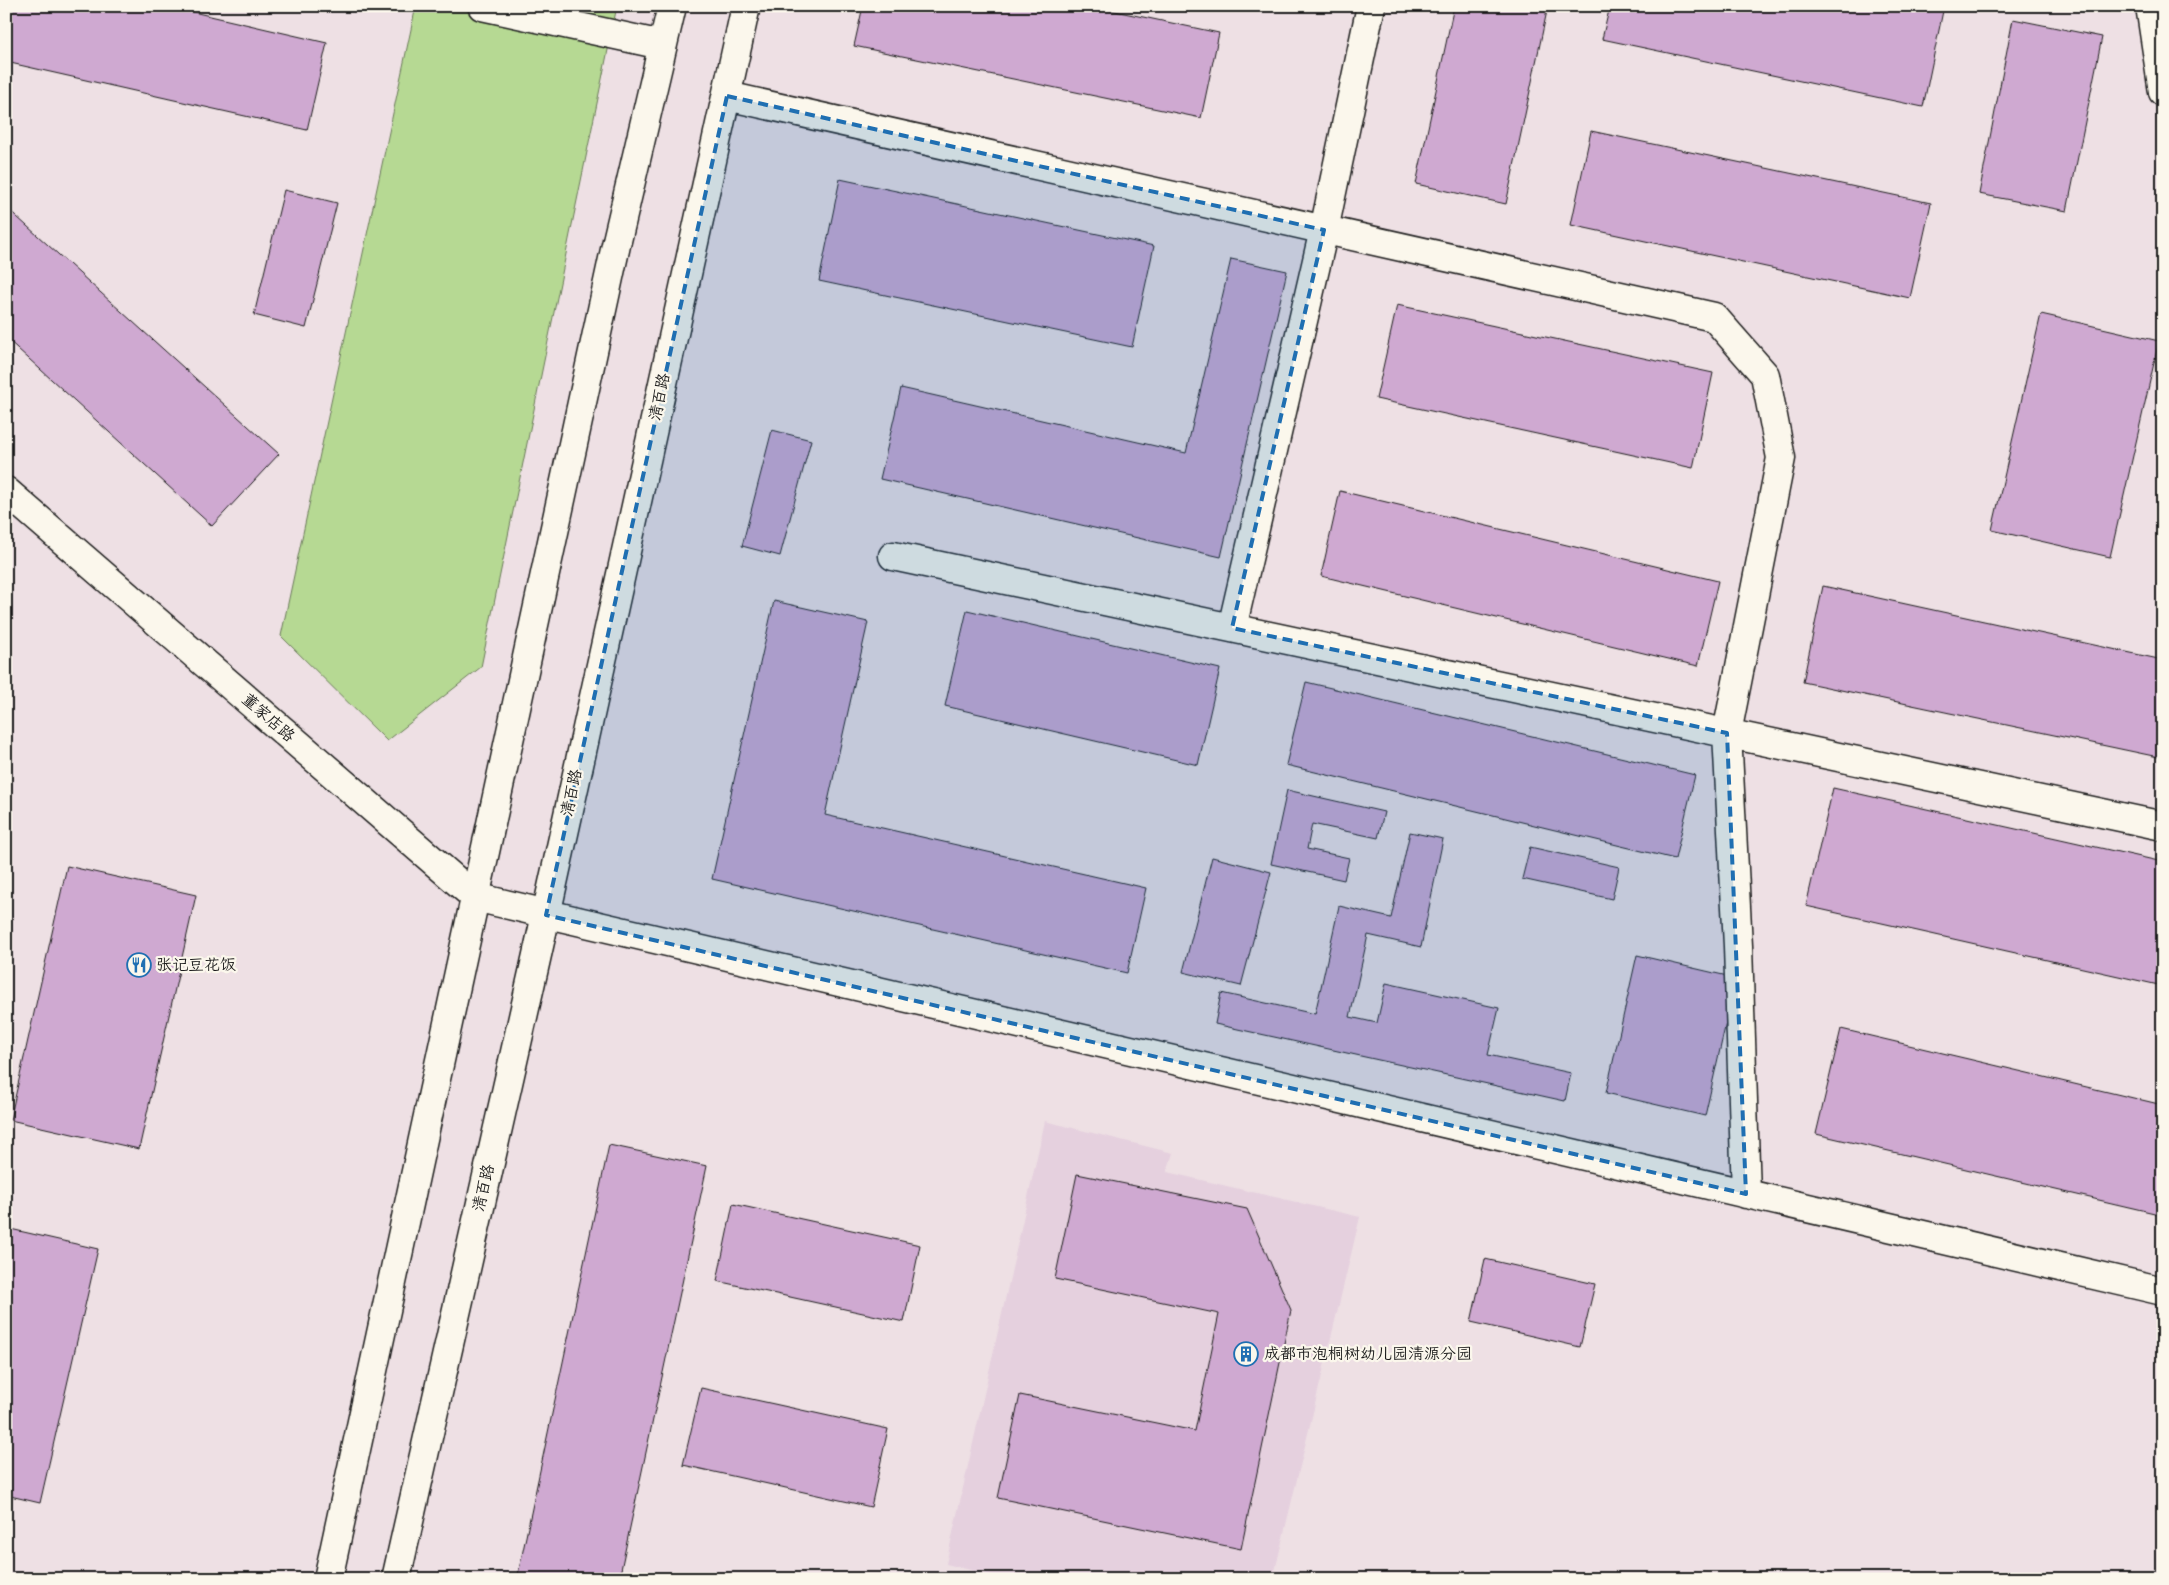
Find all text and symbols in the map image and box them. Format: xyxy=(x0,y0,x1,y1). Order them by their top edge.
street label: 清百路 xyxy=(645,371,675,423)
street label: 董家店路 xyxy=(237,689,299,747)
street label: 清百路 xyxy=(557,767,587,819)
restaurant icon: 张记豆花饭 xyxy=(126,952,152,978)
place label: 张记豆花饭 xyxy=(156,955,236,976)
street label: 清百路 xyxy=(468,1162,500,1214)
building icon: 成都市泡桐树幼儿园清源分园 xyxy=(1233,1341,1259,1367)
place label: 成都市泡桐树幼儿园清源分园 xyxy=(1264,1344,1472,1365)

